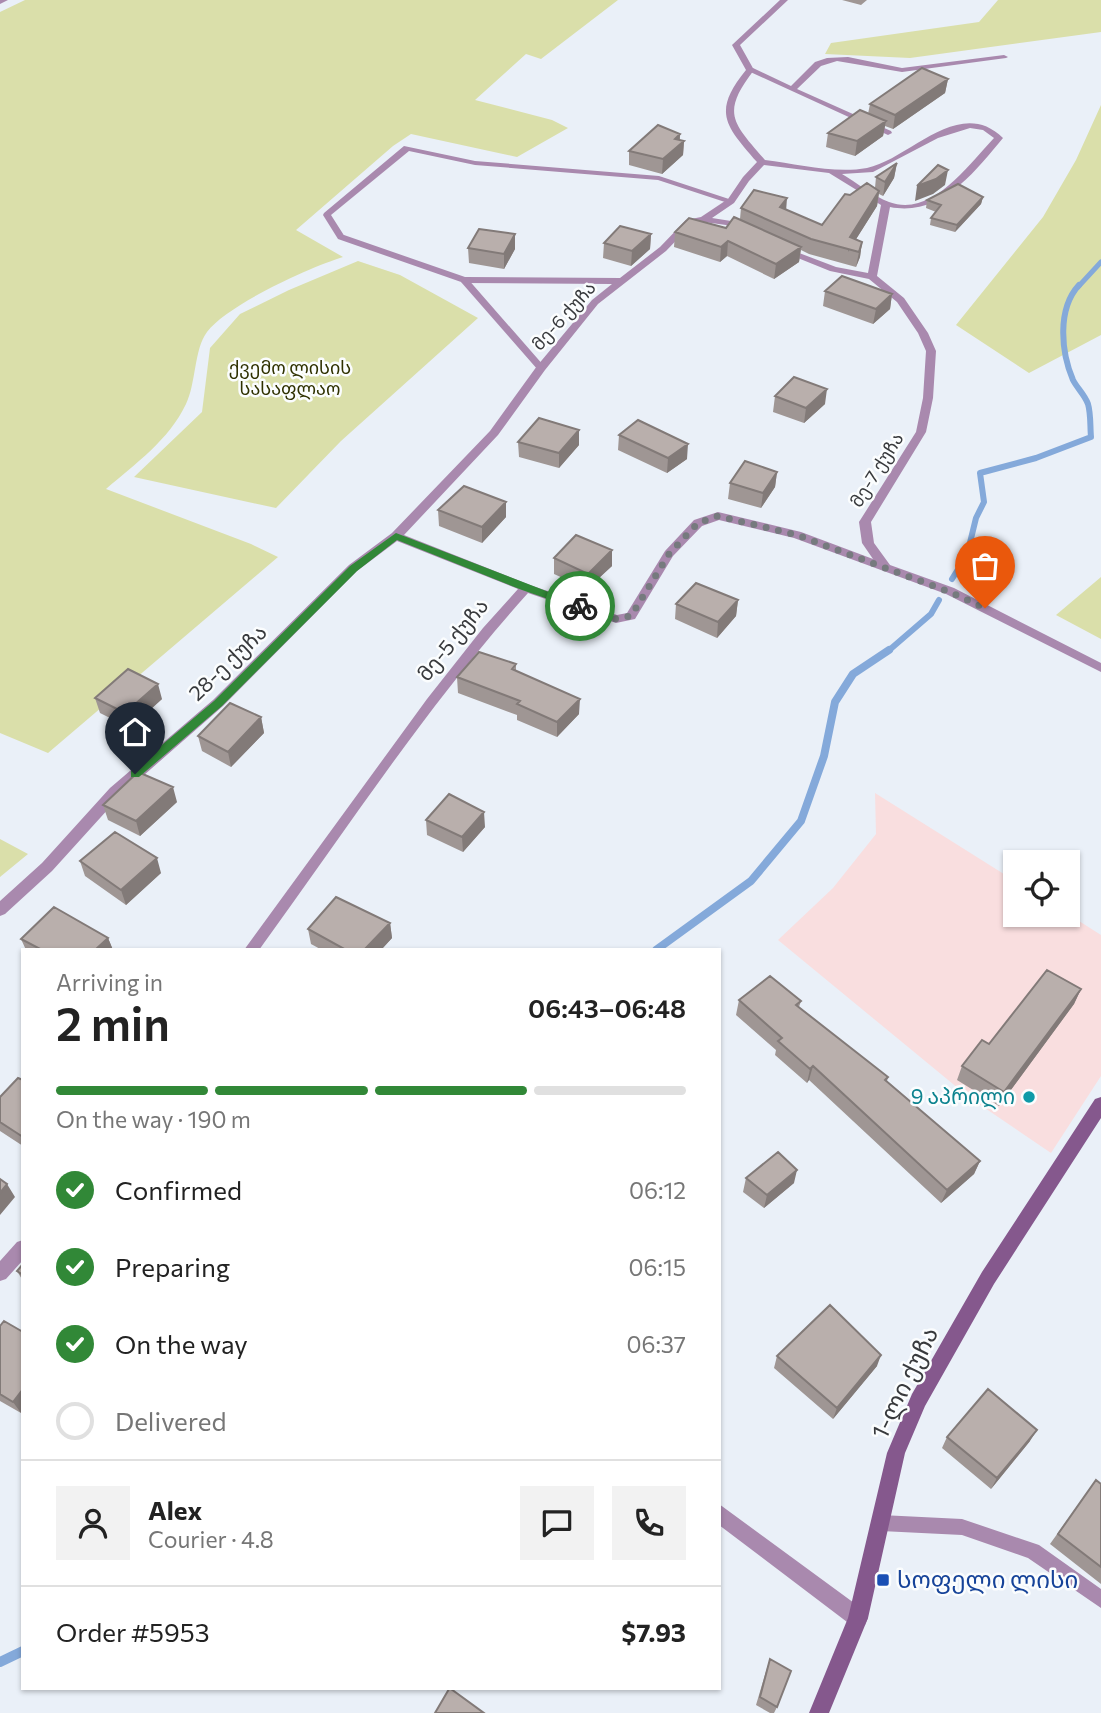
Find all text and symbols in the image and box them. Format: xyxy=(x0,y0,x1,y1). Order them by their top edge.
street label: მე-6 ქუჩა xyxy=(527,276,601,355)
park label: ქვემო ლისის სასაფლაო xyxy=(229,356,351,400)
street label: მე-7 ქუჩა xyxy=(845,428,909,511)
pin xyxy=(955,536,1015,608)
icon: bag xyxy=(966,547,1004,585)
courier xyxy=(545,571,615,641)
icon: bike xyxy=(561,587,599,625)
street label: მე-5 ქუჩა xyxy=(411,593,493,686)
street label: 28-ე ქუჩა xyxy=(183,619,272,706)
pin xyxy=(105,702,165,774)
icon: home xyxy=(116,713,154,751)
map controls xyxy=(1003,850,1080,927)
button: locate xyxy=(1003,850,1080,927)
text: Arriving in xyxy=(56,968,163,996)
text: 06:43–06:48 xyxy=(528,992,686,1023)
text: 2 min xyxy=(56,994,170,1050)
place label: 9 აპრილი xyxy=(911,1083,1015,1110)
marker: 9 აპრილი xyxy=(1021,1089,1037,1105)
text: On the way · 190 m xyxy=(56,1105,251,1133)
icon: check xyxy=(56,1171,94,1209)
text: Confirmed xyxy=(115,1174,242,1205)
text: 06:12 xyxy=(629,1176,686,1204)
icon: check xyxy=(56,1248,94,1286)
text: Preparing xyxy=(115,1251,230,1282)
text: 06:15 xyxy=(629,1253,686,1281)
street label: 1-ლი ქუჩა xyxy=(864,1322,944,1444)
icon: check xyxy=(56,1325,94,1363)
text: On the way xyxy=(115,1328,248,1359)
text: 06:37 xyxy=(626,1330,686,1358)
text: Delivered xyxy=(115,1405,226,1436)
button: person xyxy=(56,1486,130,1560)
button: chat xyxy=(520,1486,594,1560)
button: phone xyxy=(612,1486,686,1560)
text: Alex xyxy=(148,1494,202,1525)
text: Courier · 4.8 xyxy=(148,1525,274,1553)
place label: სოფელი ლისი xyxy=(897,1564,1078,1594)
marker: სოფელი ლისი xyxy=(875,1572,891,1588)
text: Order #5953 xyxy=(56,1616,210,1647)
text: $7.93 xyxy=(621,1616,686,1647)

